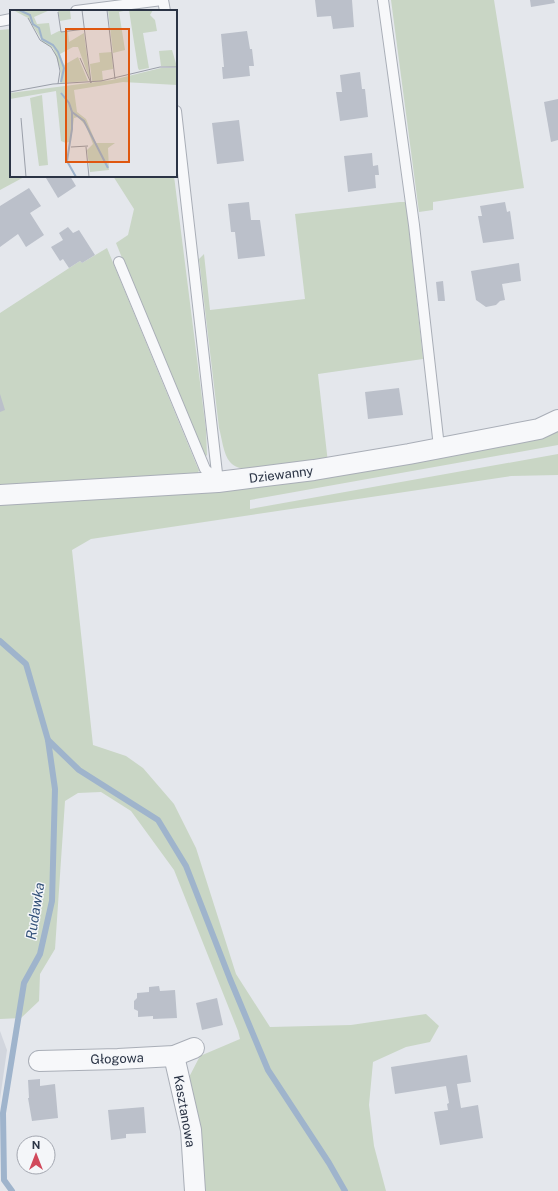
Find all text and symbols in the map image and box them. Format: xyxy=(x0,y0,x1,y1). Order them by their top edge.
inset map xyxy=(10,10,177,177)
street label: Dziewanny xyxy=(248,463,314,486)
water label: Rudawka xyxy=(23,881,47,941)
street label: Głogowa xyxy=(90,1050,144,1067)
street label: Kasztanowa xyxy=(171,1074,198,1148)
north arrow xyxy=(16,1135,56,1175)
text: N xyxy=(32,1139,40,1151)

